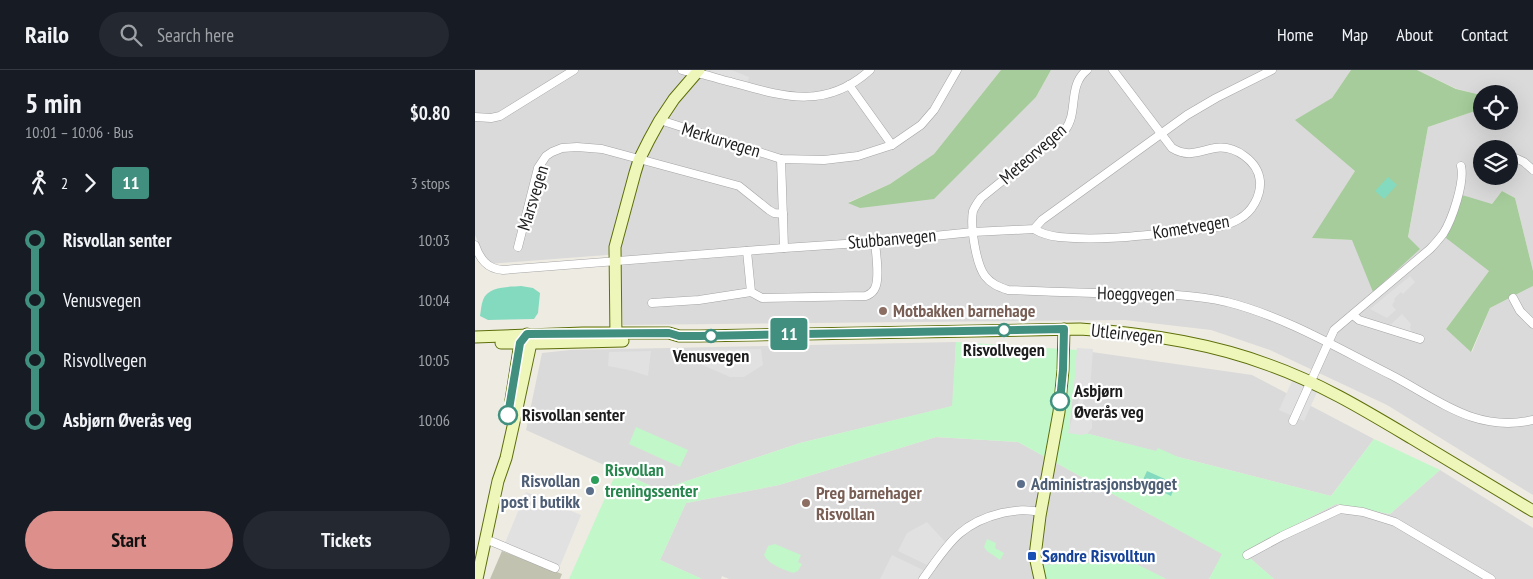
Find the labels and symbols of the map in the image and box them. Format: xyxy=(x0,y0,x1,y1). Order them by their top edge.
street label: Merkurvegen xyxy=(679,117,763,162)
street label: Meteorvegen xyxy=(995,118,1071,189)
street label: Marsvegen xyxy=(512,162,553,233)
street label: Kometvegen xyxy=(1151,209,1231,244)
street label: Stubbanvegen xyxy=(847,223,937,254)
street label: Hoeggvegen xyxy=(1097,281,1175,306)
place label: Motbakken barnehage xyxy=(893,299,1036,322)
marker: Motbakken barnehage xyxy=(877,305,889,317)
line badge: 11 xyxy=(767,318,811,350)
street label: Utleirvegen xyxy=(1090,318,1164,349)
marker: Risvollvegen xyxy=(997,323,1011,337)
marker: Venusvegen xyxy=(704,329,718,343)
place label: Risvollvegen xyxy=(963,338,1045,361)
place label: Venusvegen xyxy=(672,344,749,367)
place label: Asbjørn Øverås veg xyxy=(1073,379,1144,423)
marker: Asbjørn Øverås veg xyxy=(1050,391,1070,411)
place label: Risvollan senter xyxy=(522,403,625,426)
marker: Risvollan senter xyxy=(498,405,518,425)
place label: Risvollan treningssenter xyxy=(605,458,699,502)
place label: Risvollan post i butikk xyxy=(501,469,581,513)
place label: Administrasjonsbygget xyxy=(1030,472,1178,495)
marker: Risvollan treningssenter xyxy=(589,474,601,486)
marker: Administrasjonsbygget xyxy=(1015,478,1027,490)
place label: Preg barnehager Risvollan xyxy=(816,481,922,525)
marker: Risvollan post i butikk xyxy=(584,485,596,497)
marker: Preg barnehager Risvollan xyxy=(800,497,812,509)
place label: Søndre Risvolltun xyxy=(1042,544,1155,567)
marker: Søndre Risvolltun xyxy=(1026,550,1038,562)

